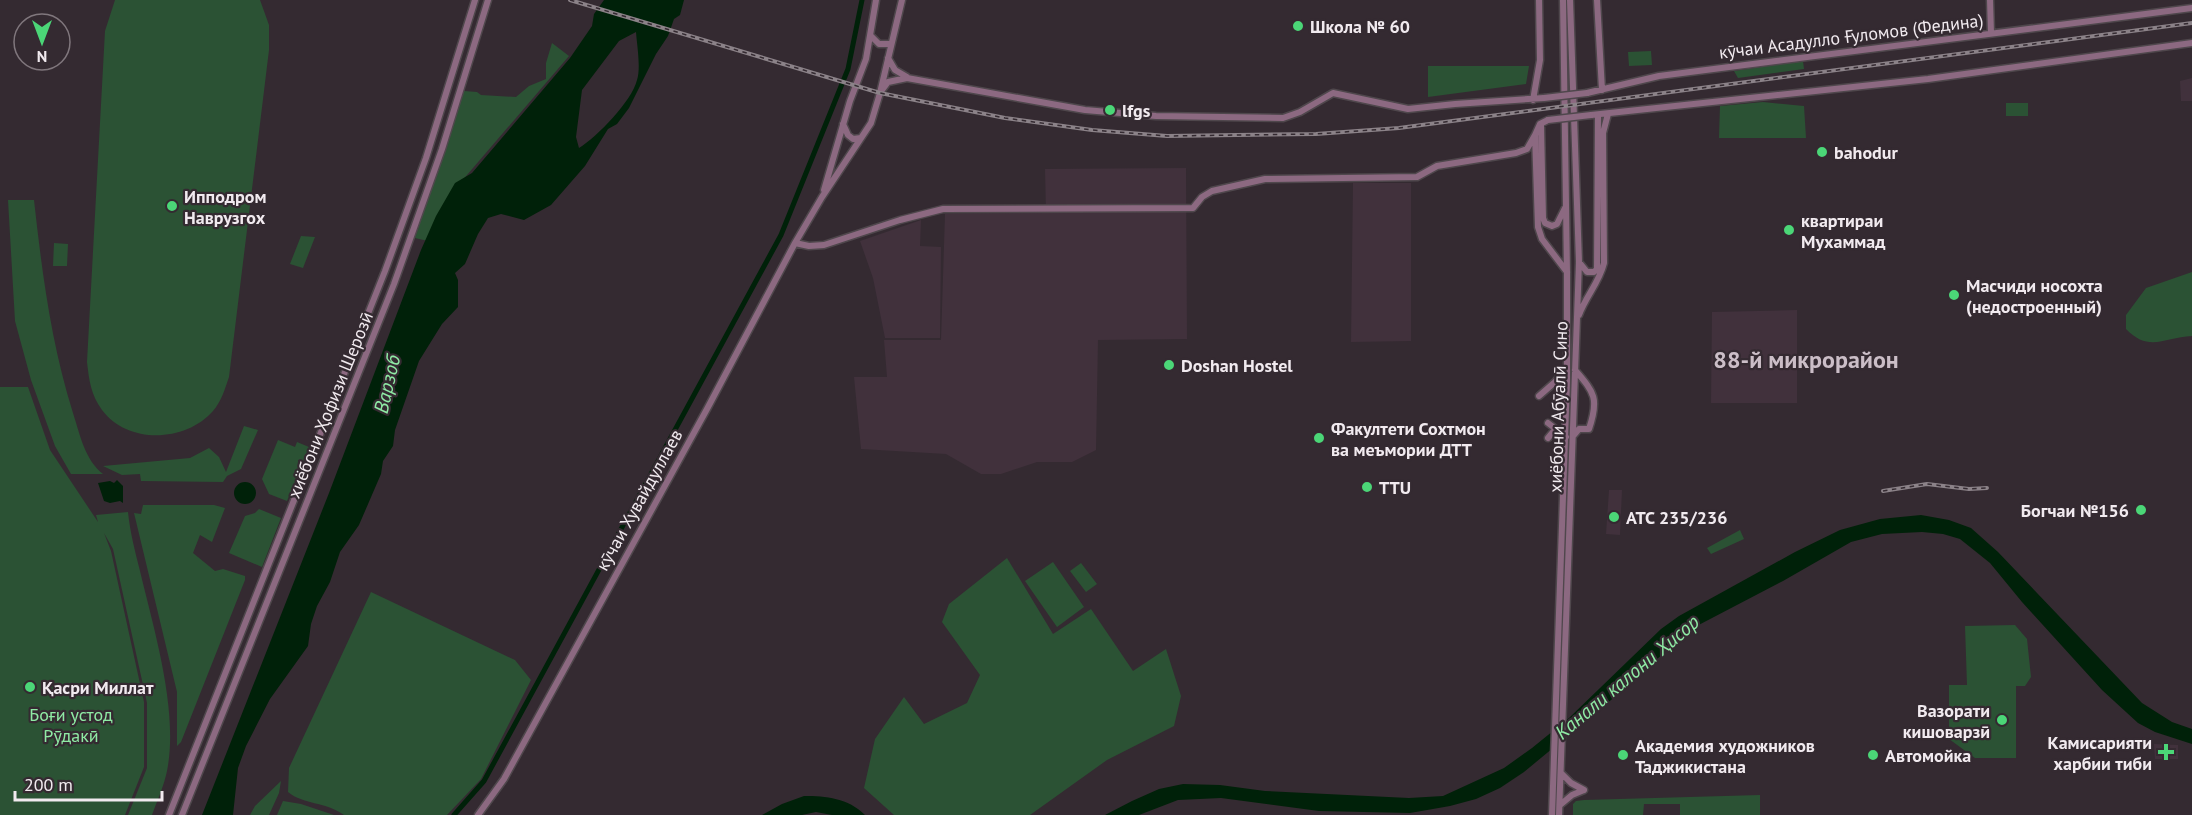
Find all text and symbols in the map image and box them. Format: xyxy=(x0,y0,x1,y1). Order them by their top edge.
street label: кӯчаи Асадулло Ғуломов (Федина) xyxy=(1717,8,1985,64)
north arrow xyxy=(12,12,72,72)
place label: Школа № 60 xyxy=(1310,15,1410,38)
marker: Школа № 60 xyxy=(1291,19,1305,33)
text: N xyxy=(37,47,47,67)
place label: lfgs xyxy=(1122,99,1151,122)
marker: lfgs xyxy=(1103,103,1117,117)
place label: bahodur xyxy=(1834,141,1898,164)
marker: bahodur xyxy=(1815,145,1829,159)
place label: Ипподром Наврузгох xyxy=(184,185,266,229)
marker: Ипподром Наврузгох xyxy=(165,199,179,213)
place label: квартираи Мухаммад xyxy=(1801,209,1886,253)
marker: квартираи Мухаммад xyxy=(1782,223,1796,237)
place label: Масчиди носохта (недостроенный) xyxy=(1966,274,2103,318)
marker: Масчиди носохта (недостроенный) xyxy=(1947,288,1961,302)
street label: хиёбони Ҳофизи Шерозӣ xyxy=(282,308,378,502)
street label: хиёбони Абӯалӣ Сино xyxy=(1544,321,1572,493)
district label: 88-й микрорайон xyxy=(1713,344,1899,375)
water label: Варзоб xyxy=(368,351,407,416)
place label: Doshan Hostel xyxy=(1181,354,1293,377)
marker: Doshan Hostel xyxy=(1162,358,1176,372)
place label: Факултети Сохтмон ва меъмории ДТТ xyxy=(1331,417,1486,461)
street label: кӯчаи Хувайдуллаев xyxy=(591,425,687,575)
marker: Факултети Сохтмон ва меъмории ДТТ xyxy=(1312,431,1326,445)
place label: TTU xyxy=(1379,476,1411,499)
marker: TTU xyxy=(1360,480,1374,494)
place label: Богчаи №156 xyxy=(2021,499,2129,522)
marker: Богчаи №156 xyxy=(2134,503,2148,517)
place label: АТС 235/236 xyxy=(1626,506,1727,529)
marker: АТС 235/236 xyxy=(1607,510,1621,524)
water label: Канали калони Ҳисор xyxy=(1549,609,1705,745)
place label: Қасри Миллат xyxy=(42,676,154,699)
marker: Қасри Миллат xyxy=(23,680,37,694)
place label: Вазорати кишоварзӣ xyxy=(1903,699,1990,743)
park label: Боғи устод Рӯдакӣ xyxy=(29,703,113,747)
marker: Вазорати кишоварзӣ xyxy=(1995,713,2009,727)
place label: Камисарияти харбии тиби xyxy=(2047,731,2152,775)
place label: Академия художников Таджикистана xyxy=(1635,734,1815,778)
marker: Камисарияти харбии тиби xyxy=(2157,743,2175,761)
place label: Автомойка xyxy=(1885,744,1971,767)
marker: Академия художников Таджикистана xyxy=(1616,748,1630,762)
marker: Автомойка xyxy=(1866,748,1880,762)
scale bar xyxy=(15,764,162,802)
text: 200 m xyxy=(24,773,73,796)

